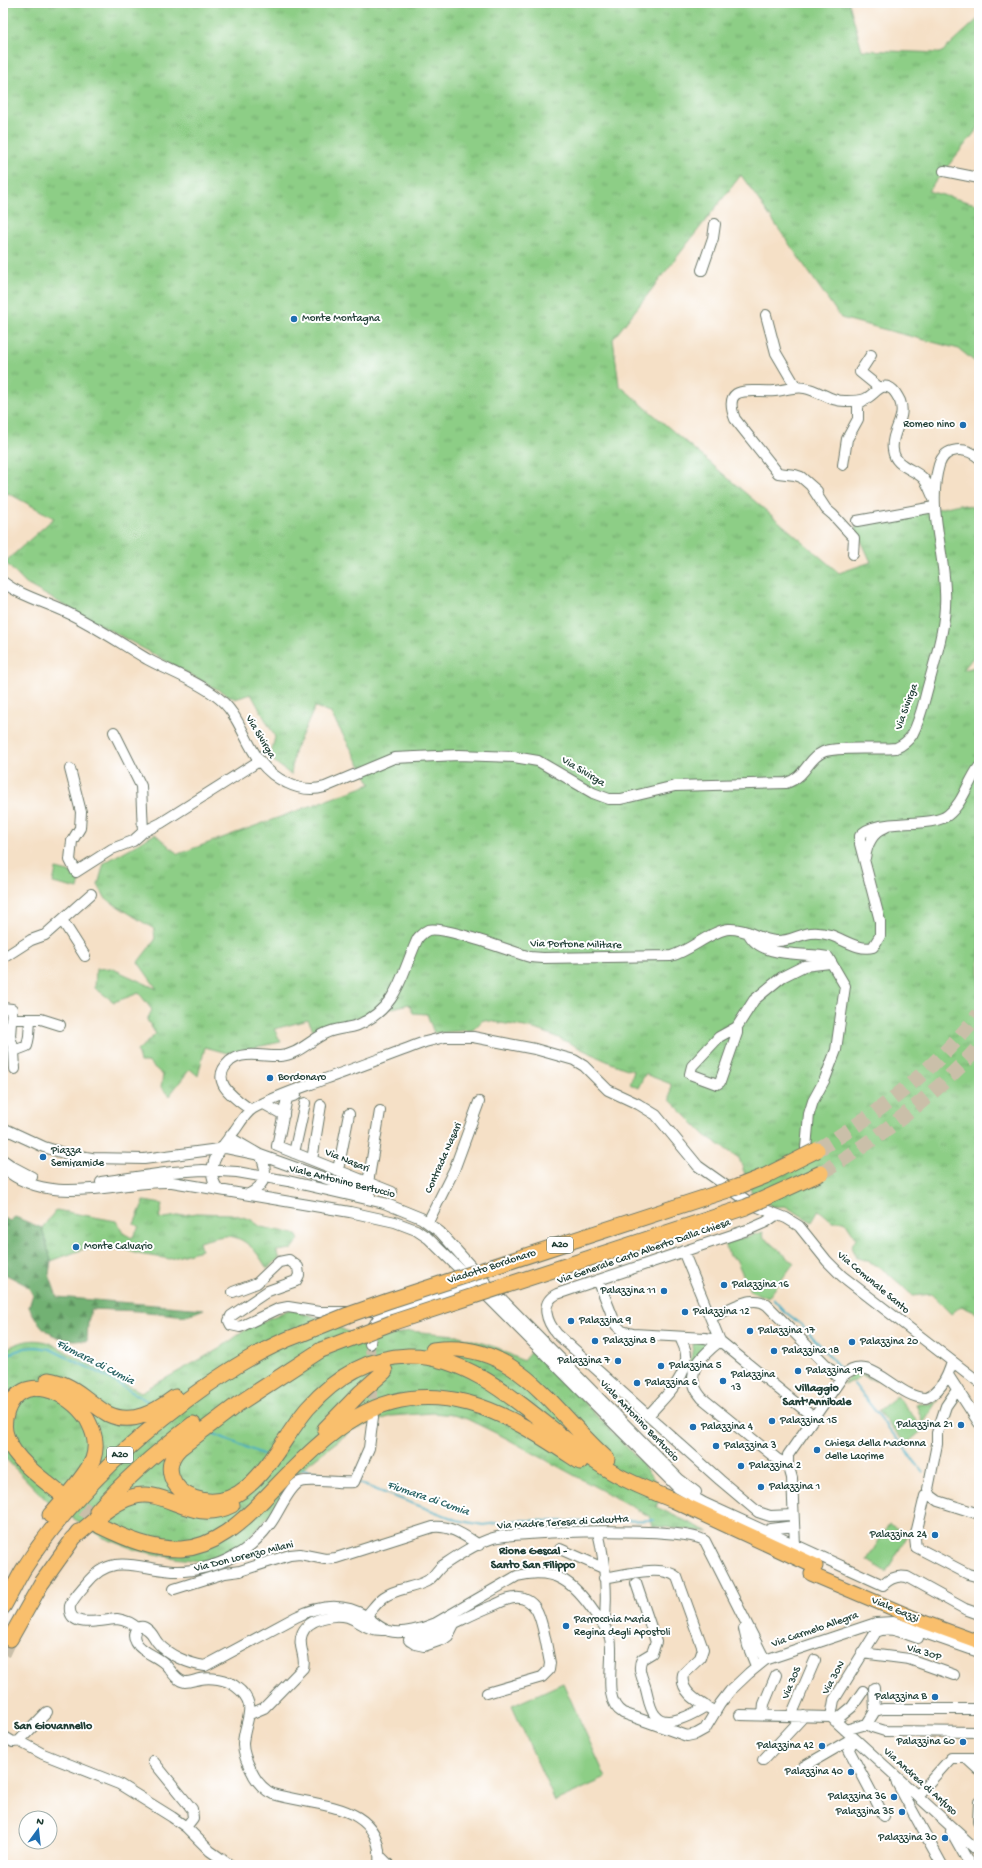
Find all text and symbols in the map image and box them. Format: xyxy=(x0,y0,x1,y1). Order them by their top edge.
place label: Monte Montagna xyxy=(302,313,381,325)
marker: Monte Montagna xyxy=(289,314,299,324)
place label: Romeo nino xyxy=(903,419,955,431)
marker: Romeo nino xyxy=(958,420,968,430)
street label: Via Sivirga xyxy=(893,681,921,733)
street label: Via Sivirga xyxy=(242,712,278,762)
street label: Via Sivirga xyxy=(558,754,608,790)
street label: Via Portone Militare xyxy=(529,938,622,952)
place label: Bordonaro xyxy=(277,1072,327,1084)
marker: Bordonaro xyxy=(265,1073,275,1083)
street label: Contrada Nasari xyxy=(423,1121,465,1195)
place label: Piazza Semiramide xyxy=(50,1145,105,1170)
street label: Via Nasari xyxy=(322,1146,371,1175)
marker: Piazza Semiramide xyxy=(38,1152,48,1162)
street label: Viale Antonino Bertuccio xyxy=(287,1163,397,1201)
street label: Via Generale Carlo Alberto Dalla Chiesa xyxy=(555,1216,733,1288)
road number: A20 xyxy=(547,1237,573,1253)
place label: Monte Calvario xyxy=(84,1241,153,1253)
marker: Monte Calvario xyxy=(71,1242,81,1252)
street label: Viadotto Bordonaro xyxy=(445,1247,538,1287)
street label: Via Comunale Santo xyxy=(834,1249,912,1317)
place label: Palazzina 16 xyxy=(731,1279,789,1291)
marker: Palazzina 16 xyxy=(719,1280,729,1290)
place label: Palazzina 11 xyxy=(599,1285,656,1297)
marker: Palazzina 11 xyxy=(659,1286,669,1296)
place label: Palazzina 12 xyxy=(692,1306,750,1318)
marker: Palazzina 12 xyxy=(680,1307,690,1317)
place label: Palazzina 9 xyxy=(578,1315,632,1327)
marker: Palazzina 9 xyxy=(566,1316,576,1326)
place label: Palazzina 17 xyxy=(757,1325,815,1337)
marker: Palazzina 17 xyxy=(745,1326,755,1336)
place label: Palazzina 8 xyxy=(602,1335,656,1347)
marker: Palazzina 8 xyxy=(590,1336,600,1346)
place label: Palazzina 20 xyxy=(859,1336,918,1348)
water label: Fiumara di Cumia xyxy=(54,1337,138,1389)
marker: Palazzina 20 xyxy=(847,1337,857,1347)
place label: Palazzina 18 xyxy=(781,1345,839,1357)
marker: Palazzina 18 xyxy=(769,1346,779,1356)
place label: Palazzina 7 xyxy=(557,1355,610,1367)
marker: Palazzina 7 xyxy=(613,1356,623,1366)
place label: Palazzina 5 xyxy=(668,1360,722,1372)
marker: Palazzina 5 xyxy=(656,1361,666,1371)
place label: Palazzina 19 xyxy=(805,1365,863,1377)
marker: Palazzina 19 xyxy=(793,1366,803,1376)
place label: Palazzina 13 xyxy=(730,1369,776,1394)
marker: Palazzina 13 xyxy=(718,1376,728,1386)
street label: Viale Antonino Bertuccio xyxy=(596,1377,681,1465)
place label: Palazzina 6 xyxy=(644,1377,698,1389)
marker: Palazzina 6 xyxy=(632,1378,642,1388)
district label: Villaggio Sant'Annibale xyxy=(783,1382,852,1410)
place label: Palazzina 15 xyxy=(779,1415,837,1427)
marker: Palazzina 15 xyxy=(767,1416,777,1426)
place label: Palazzina 21 xyxy=(895,1419,953,1431)
marker: Palazzina 21 xyxy=(956,1420,966,1430)
place label: Palazzina 4 xyxy=(700,1421,754,1433)
marker: Palazzina 4 xyxy=(688,1422,698,1432)
place label: Chiesa della Madonna delle Lacrime xyxy=(825,1438,927,1463)
place label: Palazzina 3 xyxy=(723,1440,777,1452)
marker: Palazzina 3 xyxy=(711,1441,721,1451)
marker: Chiesa della Madonna delle Lacrime xyxy=(812,1445,822,1455)
road number: A20 xyxy=(107,1447,133,1463)
place label: Palazzina 2 xyxy=(748,1460,802,1472)
marker: Palazzina 2 xyxy=(736,1461,746,1471)
water label: Fiumara di Cumia xyxy=(385,1478,472,1520)
place label: Palazzina 1 xyxy=(768,1481,820,1493)
marker: Palazzina 1 xyxy=(756,1482,766,1492)
street label: Via Madre Teresa di Calcutta xyxy=(496,1514,630,1532)
place label: Palazzina 24 xyxy=(869,1529,928,1541)
marker: Palazzina 24 xyxy=(930,1530,940,1540)
street label: Via Don Lorenzo Milani xyxy=(192,1539,295,1575)
district label: Rione Gescal - Santo San Filippo xyxy=(491,1545,576,1573)
street label: Viale Gazzi xyxy=(869,1594,921,1625)
street label: Via Carmelo Allegra xyxy=(769,1609,861,1651)
place label: Parrocchia Maria Regina degli Apostoli xyxy=(573,1614,670,1639)
marker: Parrocchia Maria Regina degli Apostoli xyxy=(561,1621,571,1631)
street label: Via 30P xyxy=(904,1642,943,1664)
street label: Via 30N xyxy=(819,1659,848,1698)
street label: Via 30S xyxy=(779,1664,805,1702)
place label: Palazzina B xyxy=(874,1691,927,1703)
marker: Palazzina B xyxy=(930,1692,940,1702)
district label: San Giovannello xyxy=(14,1720,93,1734)
place label: Palazzina 60 xyxy=(895,1736,955,1748)
marker: Palazzina 60 xyxy=(958,1737,968,1747)
place label: Palazzina 42 xyxy=(756,1740,815,1752)
marker: Palazzina 42 xyxy=(817,1741,827,1751)
street label: Via Andrea di Anfuso xyxy=(880,1744,960,1818)
place label: Palazzina 40 xyxy=(784,1766,843,1778)
marker: Palazzina 40 xyxy=(846,1767,856,1777)
place label: Palazzina 36 xyxy=(827,1791,886,1803)
marker: Palazzina 36 xyxy=(889,1792,899,1802)
place label: Palazzina 35 xyxy=(835,1806,894,1818)
marker: Palazzina 35 xyxy=(897,1807,907,1817)
north arrow xyxy=(18,1810,58,1850)
text: N xyxy=(35,1816,45,1829)
place label: Palazzina 30 xyxy=(877,1832,937,1844)
marker: Palazzina 30 xyxy=(940,1833,950,1843)

